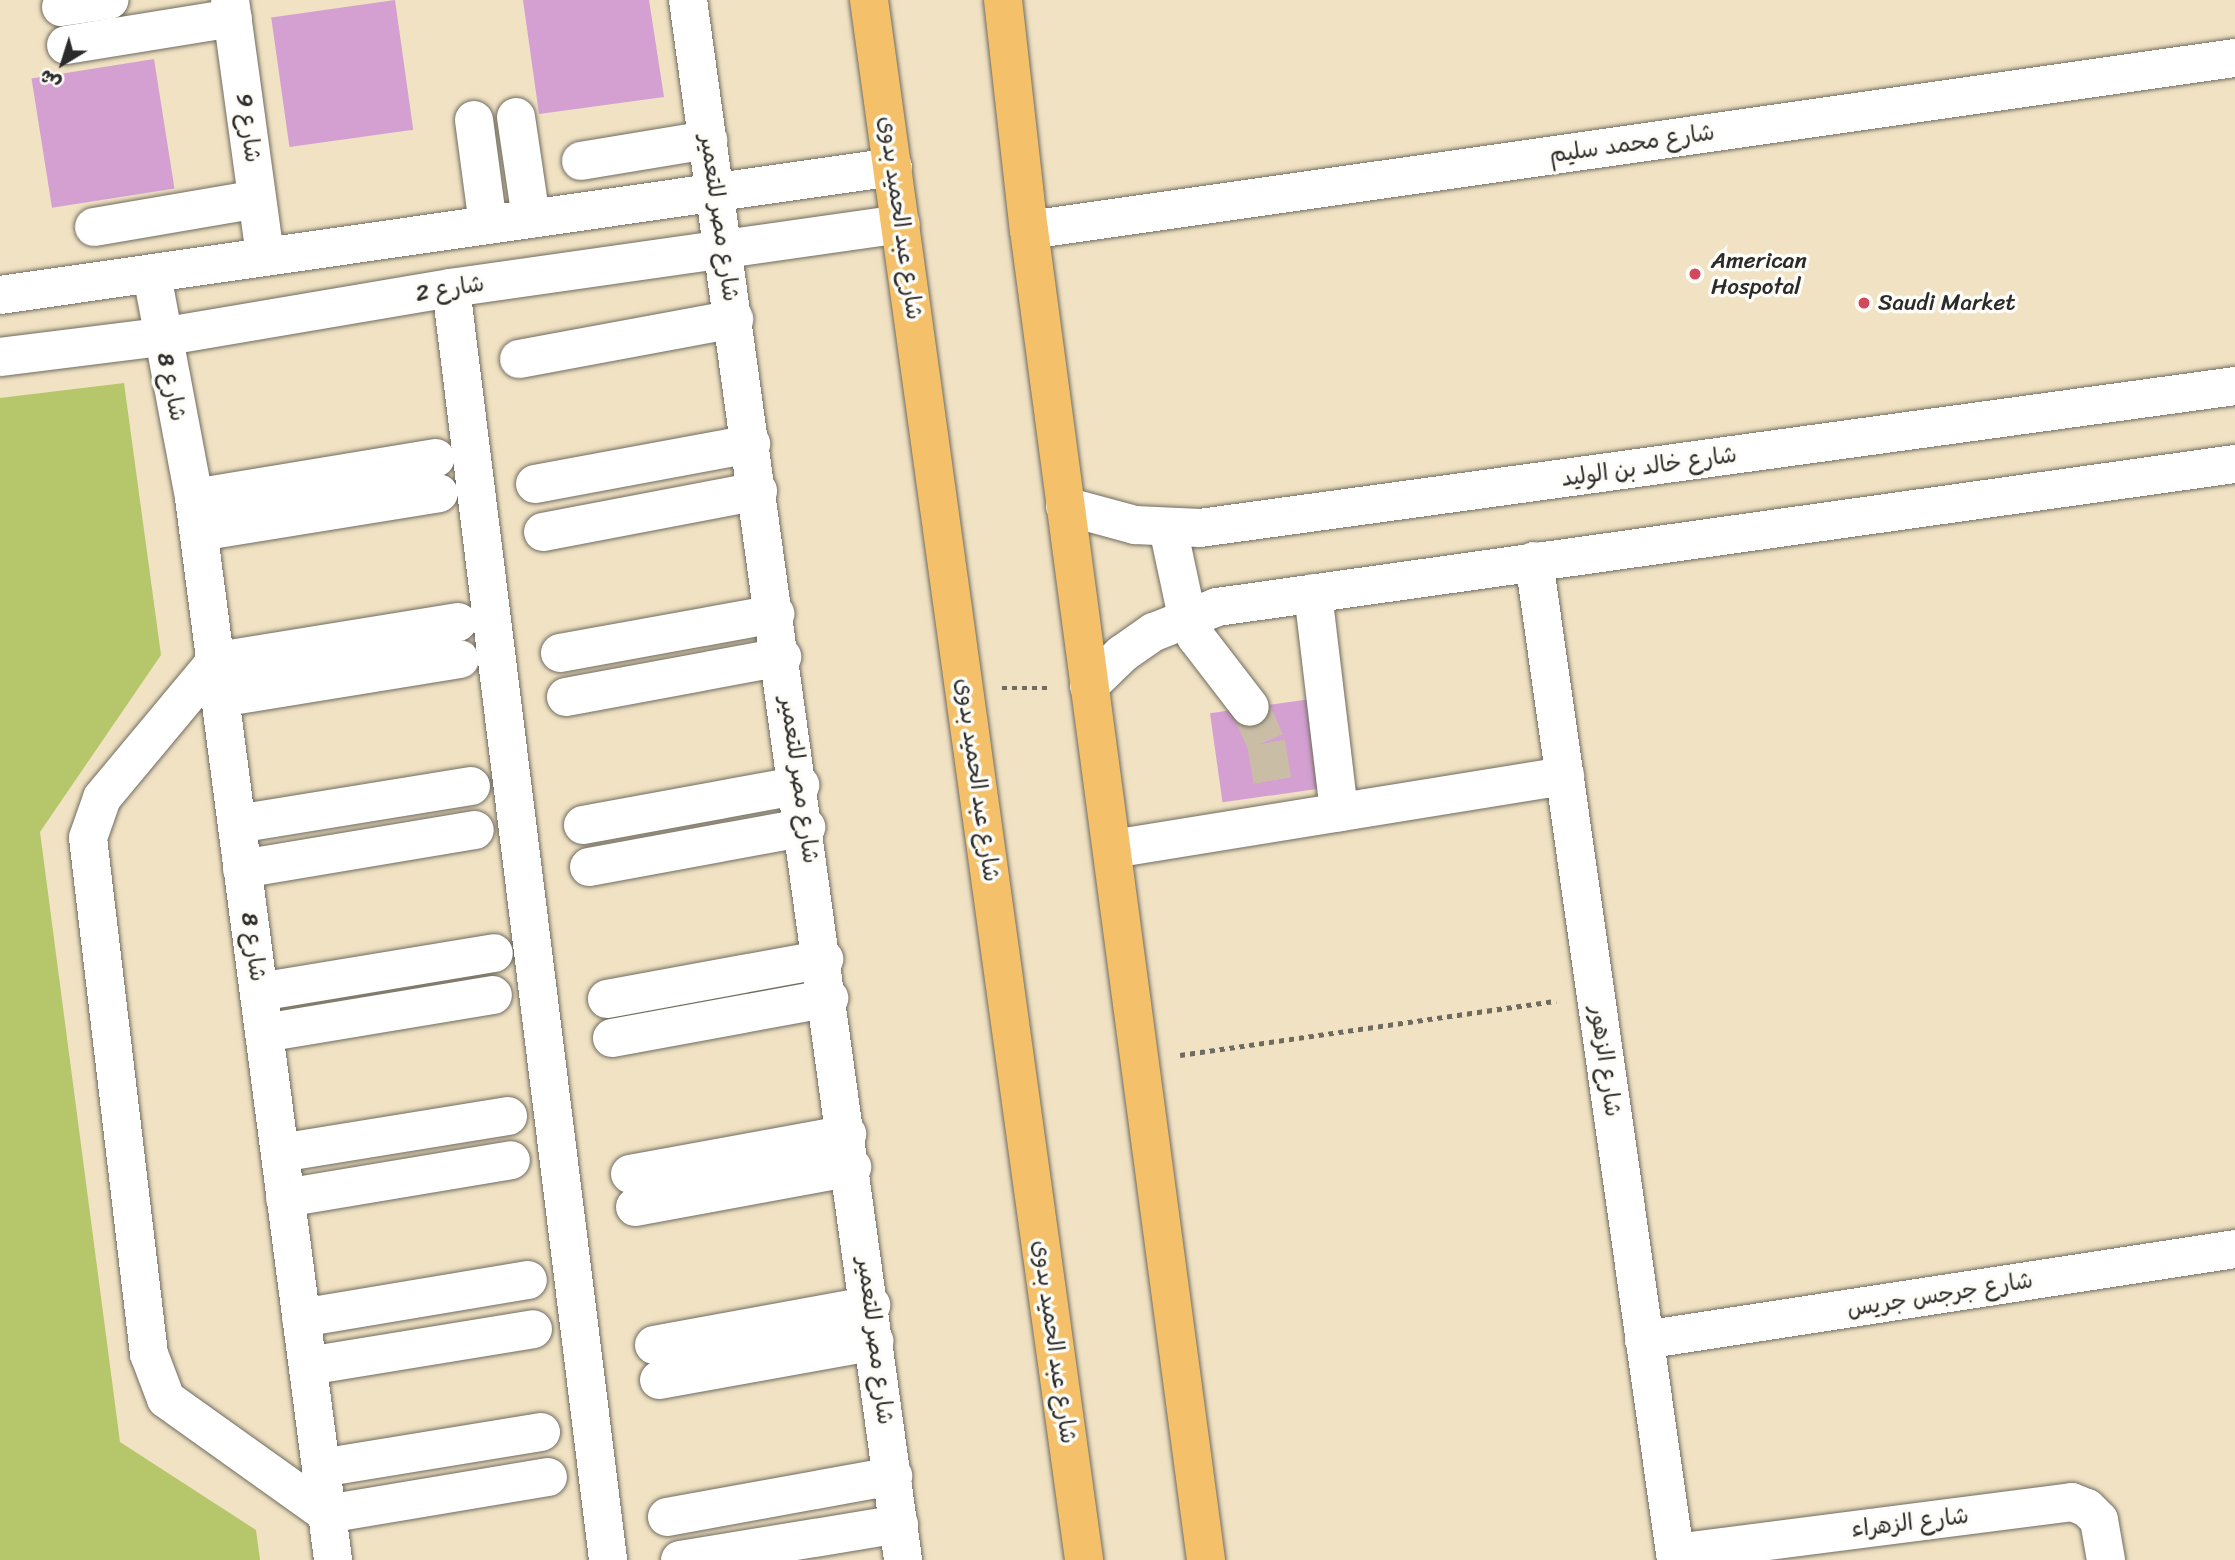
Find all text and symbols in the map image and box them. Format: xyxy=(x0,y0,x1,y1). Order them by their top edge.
north arrow xyxy=(28,28,98,98)
text: ش xyxy=(31,61,68,99)
street label: شارع 9 xyxy=(229,91,267,165)
street label: شارع عبد الحميد بدوى xyxy=(872,114,928,322)
street label: شارع محمد سليم xyxy=(1548,119,1716,169)
street label: شارع مصر للتعمير xyxy=(694,133,744,303)
place label: American Hospotal xyxy=(1711,247,1807,301)
marker: American Hospotal xyxy=(1685,264,1705,284)
street label: شارع 2 xyxy=(414,270,486,308)
place label: Saudi Market xyxy=(1878,289,2014,317)
marker: Saudi Market xyxy=(1856,295,1872,311)
street label: شارع 8 xyxy=(150,350,192,424)
street label: شارع خالد بن الوليد xyxy=(1559,441,1739,493)
street label: شارع عبد الحميد بدوى xyxy=(949,676,1005,884)
street label: شارع مصر للتعمير xyxy=(774,695,824,865)
street label: شارع 8 xyxy=(234,911,272,983)
street label: شارع الزهور xyxy=(1584,1003,1626,1119)
street label: شارع عبد الحميد بدوى xyxy=(1026,1238,1082,1446)
street label: شارع مصر للتعمير xyxy=(851,1256,899,1426)
street label: شارع جرجس جريس xyxy=(1845,1267,2035,1323)
street label: شارع الزهراء xyxy=(1850,1502,1970,1544)

